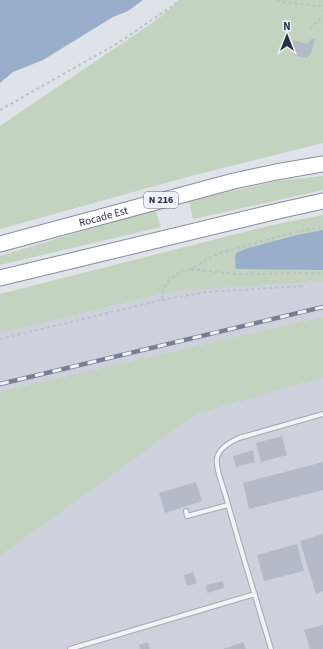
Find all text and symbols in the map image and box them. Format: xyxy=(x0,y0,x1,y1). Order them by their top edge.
north arrow xyxy=(267,16,307,56)
text: N xyxy=(283,19,291,34)
road number: N 216 xyxy=(144,192,178,208)
street label: Rocade Est xyxy=(77,202,130,230)

